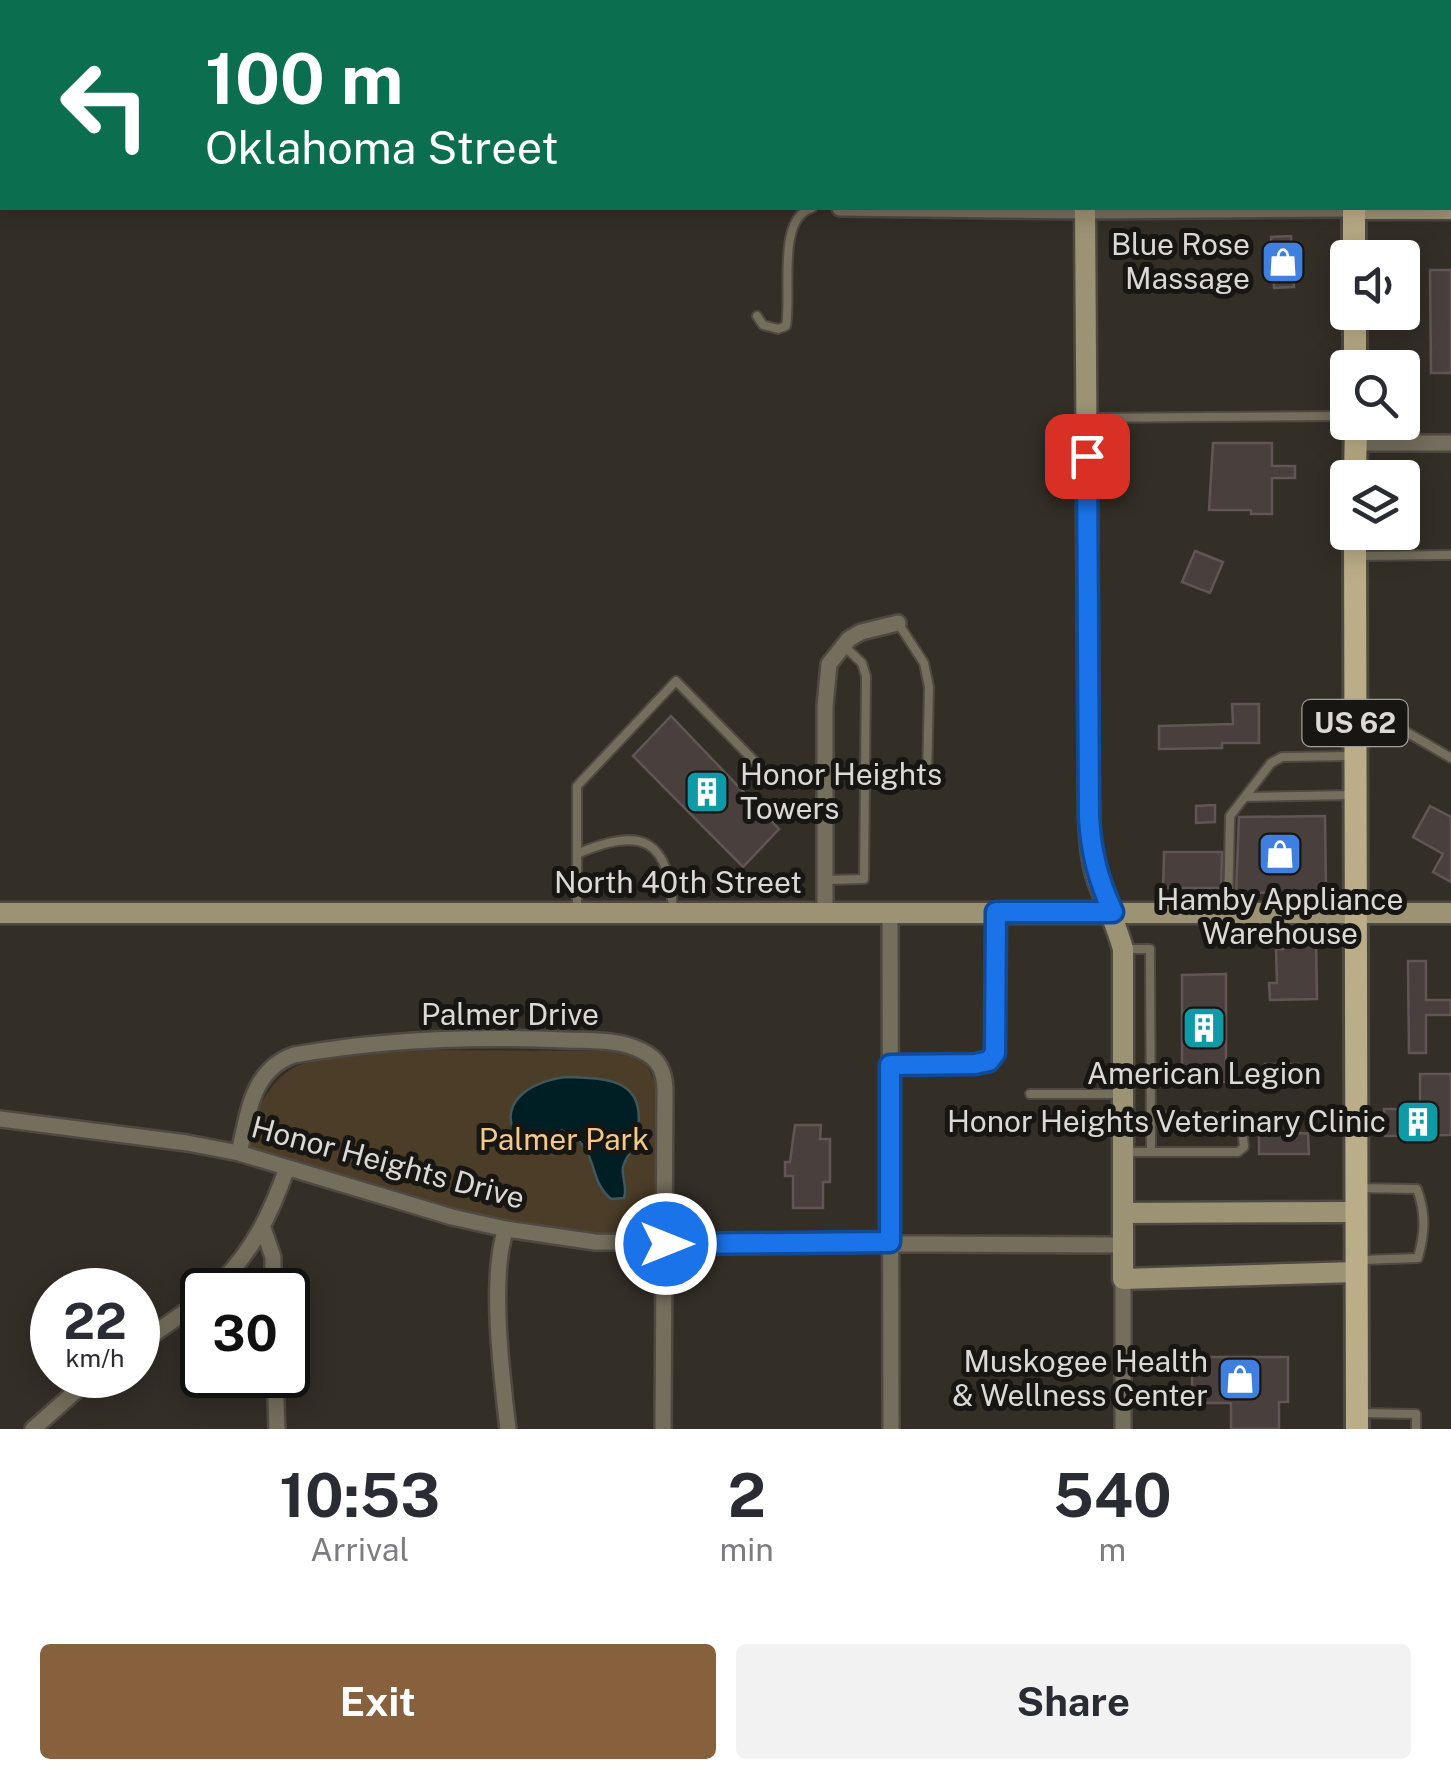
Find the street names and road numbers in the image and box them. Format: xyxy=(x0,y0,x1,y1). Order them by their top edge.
road number: US 62 xyxy=(1302,700,1408,746)
street label: North 40th Street xyxy=(554,864,802,900)
street label: Palmer Drive xyxy=(421,996,599,1032)
street label: Honor Heights Drive xyxy=(248,1108,529,1216)

